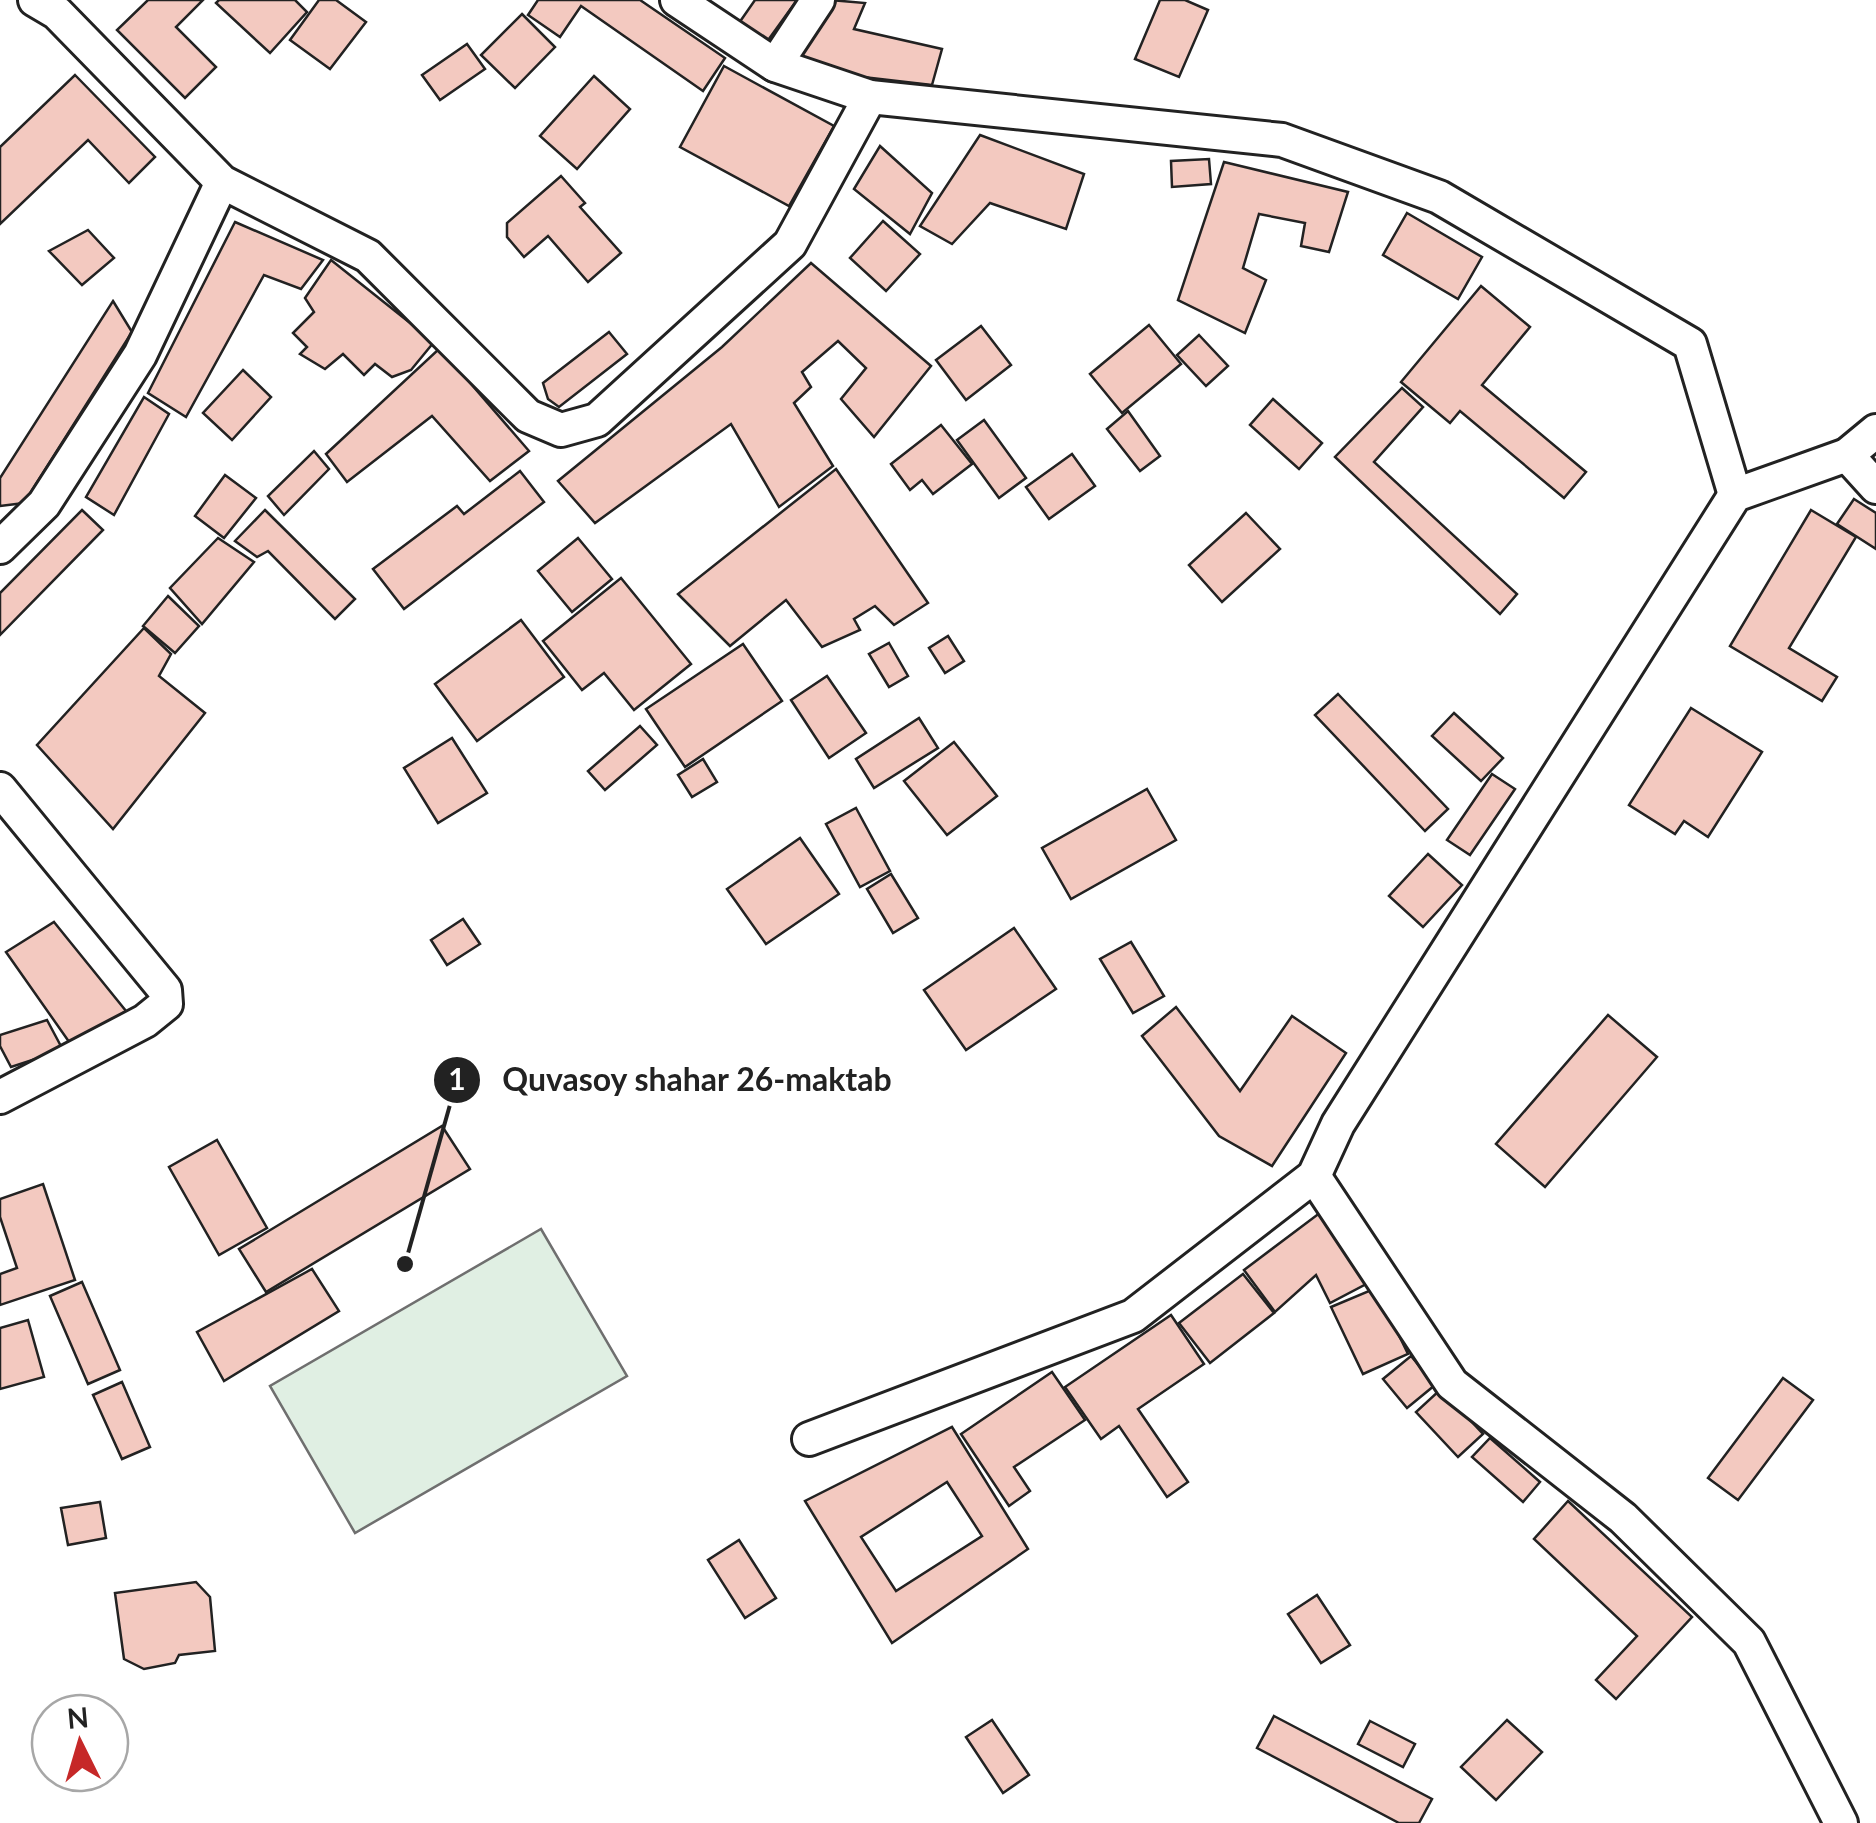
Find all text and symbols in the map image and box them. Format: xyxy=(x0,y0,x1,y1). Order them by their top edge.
callout: Quvasoy shahar 26-maktab xyxy=(432,1049,913,1111)
text: Quvasoy shahar 26-maktab xyxy=(502,1059,892,1098)
text: 1 xyxy=(448,1060,466,1096)
north arrow xyxy=(30,1693,130,1793)
text: N xyxy=(66,1699,90,1735)

